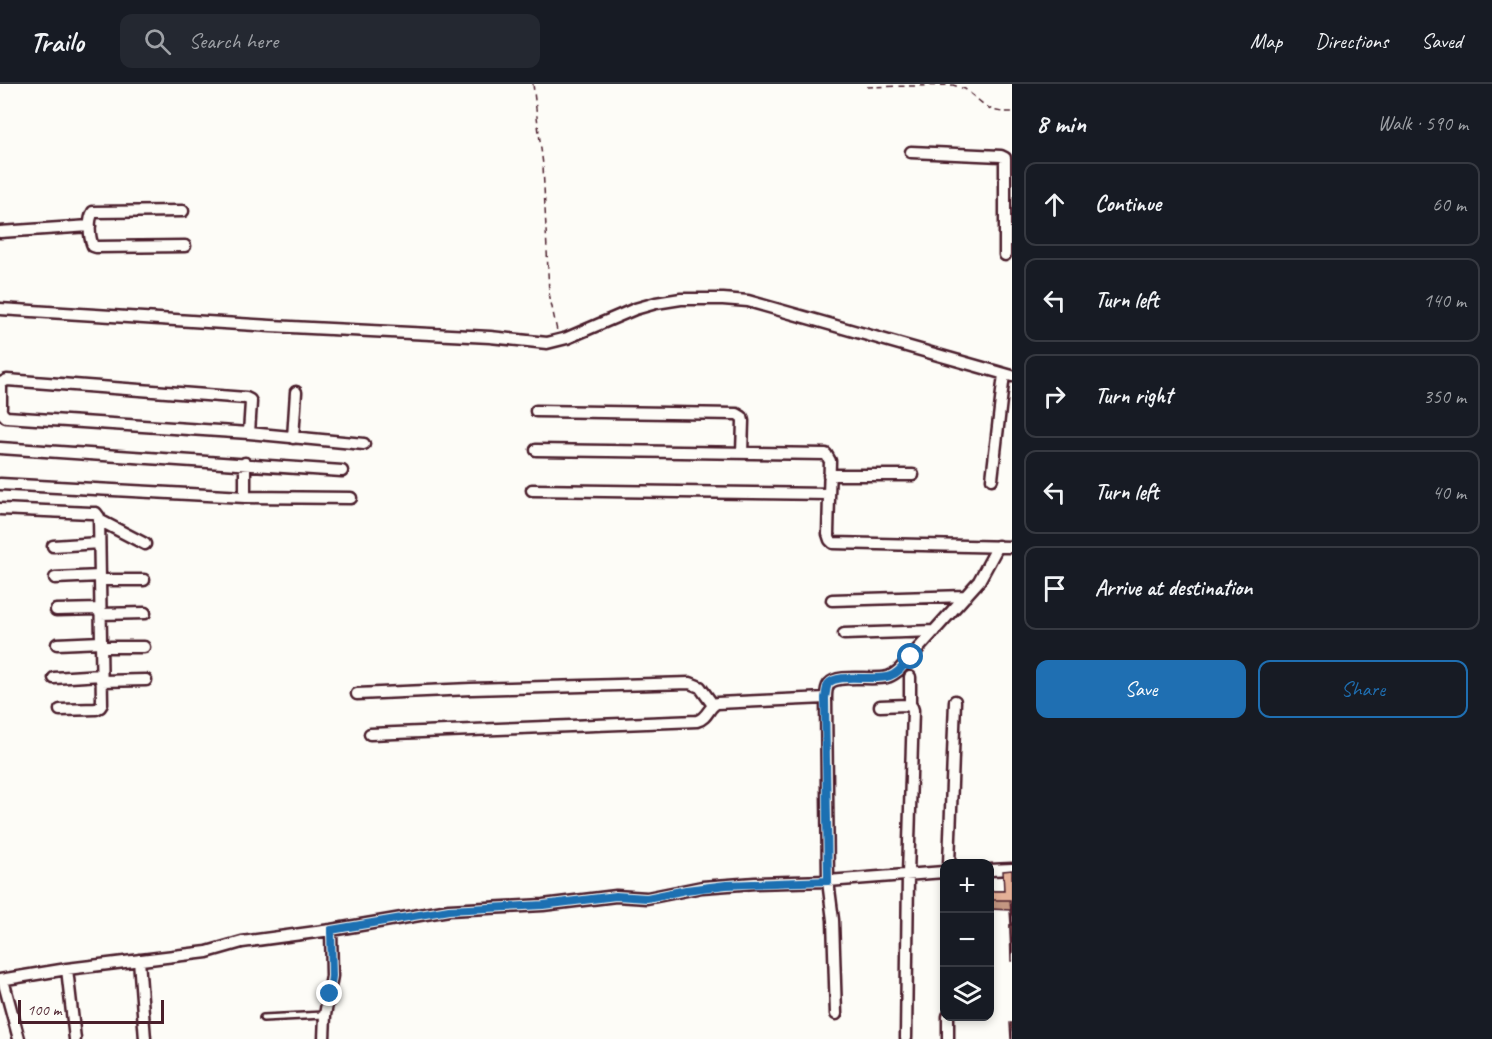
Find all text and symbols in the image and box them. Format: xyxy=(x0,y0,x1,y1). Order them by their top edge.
search box xyxy=(120,14,540,68)
text: Trailo xyxy=(30,24,84,59)
icon: search xyxy=(141,25,174,58)
text: Search here xyxy=(189,27,278,55)
text: Map xyxy=(1250,28,1282,54)
text: Directions xyxy=(1315,28,1388,54)
text: Saved xyxy=(1421,28,1462,54)
text: 8 min xyxy=(1036,107,1086,140)
text: Walk · 590 m xyxy=(1378,111,1468,136)
icon: ahead xyxy=(1038,188,1071,221)
text: Continue xyxy=(1095,190,1161,218)
text: 60 m xyxy=(1432,192,1466,217)
icon: left xyxy=(1038,284,1071,317)
text: Turn left xyxy=(1095,286,1159,314)
text: 140 m xyxy=(1423,288,1466,313)
icon: right xyxy=(1038,380,1071,413)
text: Turn right xyxy=(1095,382,1172,410)
text: 350 m xyxy=(1423,384,1466,409)
icon: left xyxy=(1038,476,1071,509)
text: Turn left xyxy=(1095,478,1159,506)
text: 40 m xyxy=(1432,480,1466,505)
icon: arrive xyxy=(1038,572,1071,605)
text: Arrive at destination xyxy=(1095,574,1252,602)
route start xyxy=(897,643,923,669)
button: Save xyxy=(1036,660,1246,718)
button: Share xyxy=(1258,660,1468,718)
map controls xyxy=(940,859,994,1021)
button: + xyxy=(940,859,994,913)
button: − xyxy=(940,913,994,967)
button: layers xyxy=(940,967,994,1021)
route end xyxy=(316,980,342,1006)
scale bar xyxy=(18,997,164,1024)
text: 100 m xyxy=(27,1000,61,1020)

